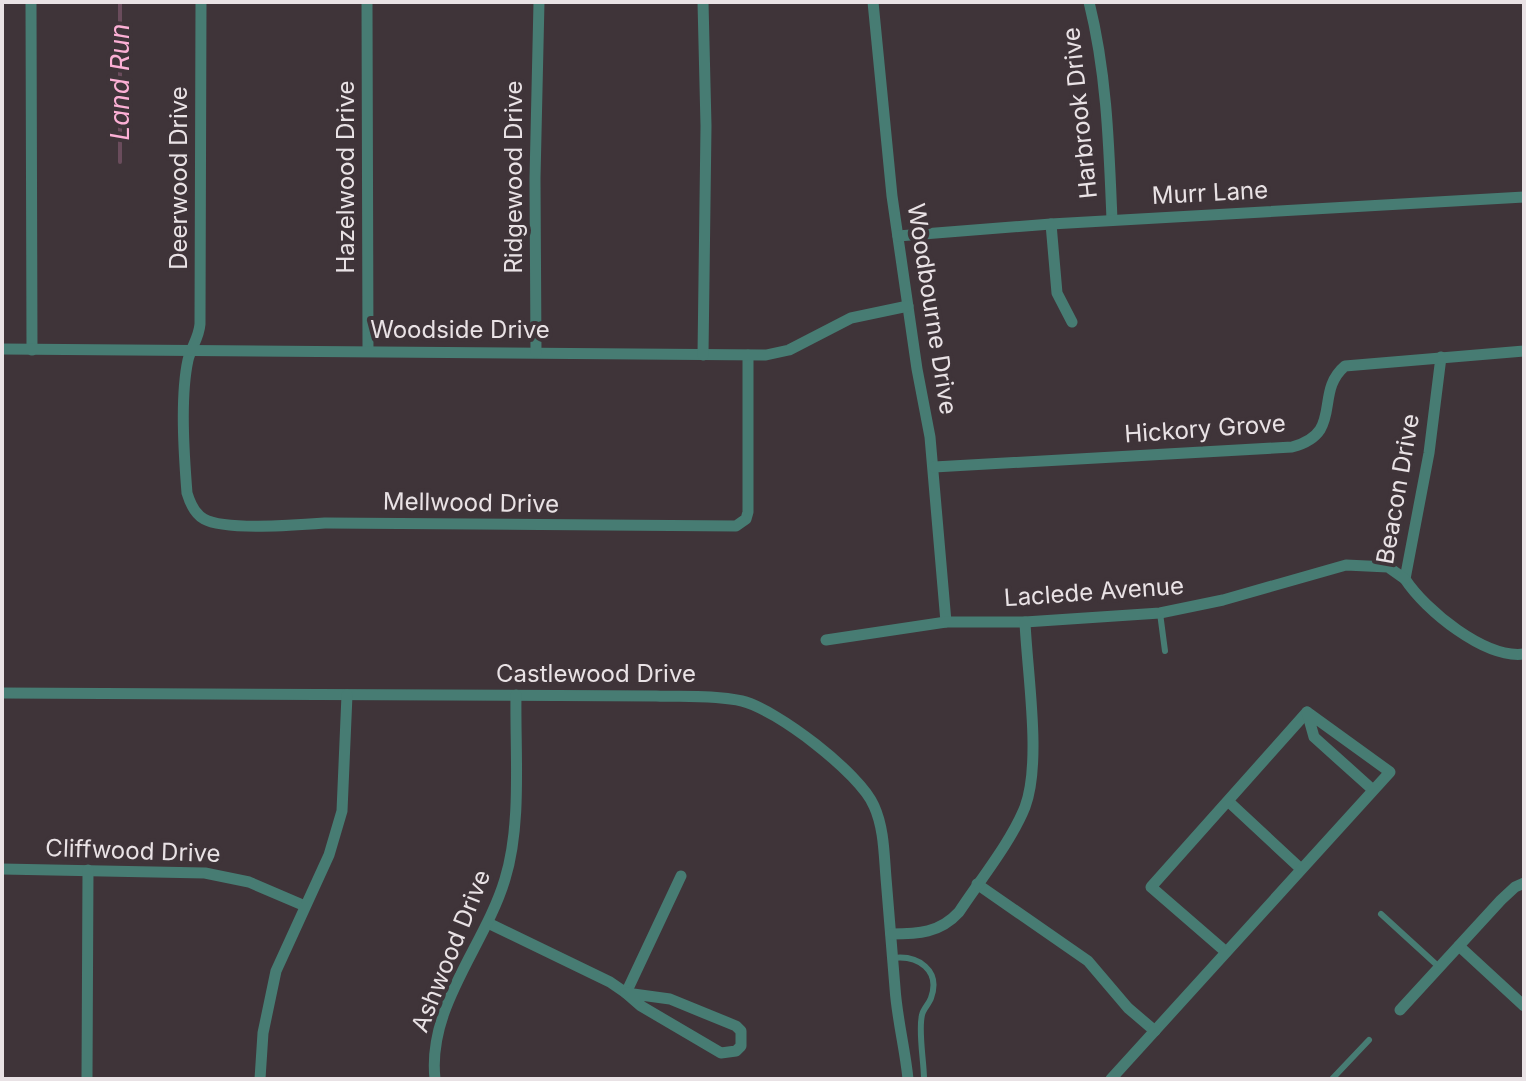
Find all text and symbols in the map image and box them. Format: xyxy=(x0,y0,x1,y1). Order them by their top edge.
water label: Land Run xyxy=(104,24,135,140)
street label: Harbrook Drive xyxy=(1056,26,1103,200)
street label: Hazelwood Drive xyxy=(331,80,360,274)
street label: Ridgewood Drive xyxy=(499,80,528,274)
street label: Deerwood Drive xyxy=(164,86,193,270)
street label: Murr Lane xyxy=(1151,175,1269,210)
street label: Woodbourne Drive xyxy=(902,201,963,416)
street label: Woodside Drive xyxy=(370,315,550,344)
street label: Hickory Grove xyxy=(1123,408,1287,449)
street label: Beacon Drive xyxy=(1370,412,1425,566)
street label: Mellwood Drive xyxy=(383,486,559,519)
street label: Laclede Avenue xyxy=(1003,571,1185,612)
street label: Castlewood Drive xyxy=(496,659,696,688)
street label: Cliffwood Drive xyxy=(45,833,221,868)
street label: Ashwood Drive xyxy=(405,865,496,1036)

